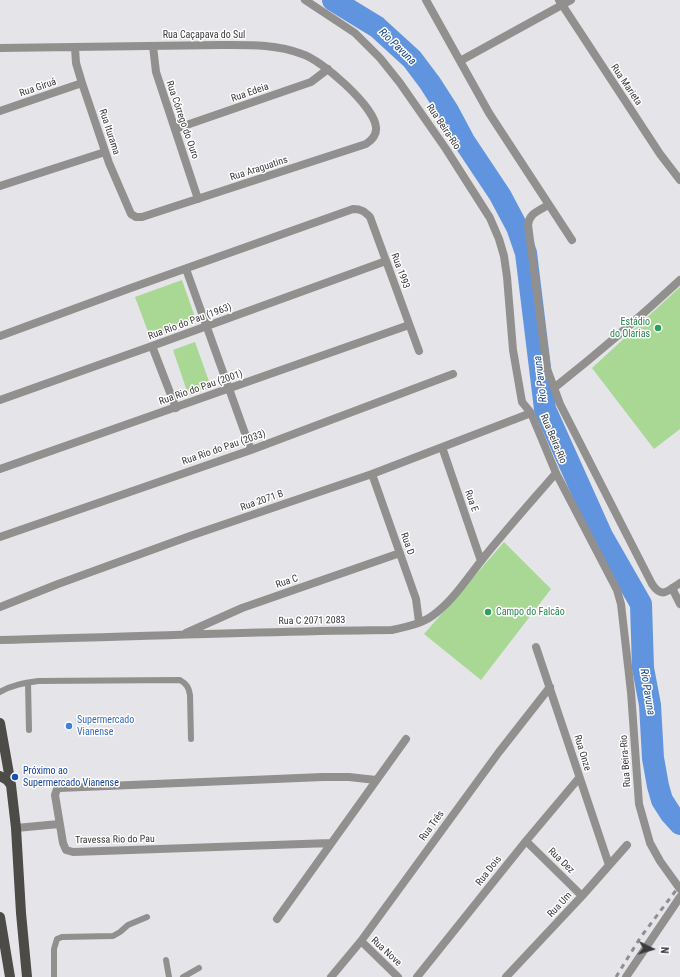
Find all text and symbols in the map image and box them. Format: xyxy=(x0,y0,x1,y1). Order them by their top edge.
water label: Rio Pavuna xyxy=(376,26,418,68)
street label: Rua Caçapava do Sul xyxy=(163,29,245,41)
street label: Rua Marieta xyxy=(608,62,644,108)
street label: Rua Giruá xyxy=(18,76,58,100)
street label: Rua Córrego do Ouro xyxy=(163,79,201,161)
street label: Rua Edeia xyxy=(230,81,270,105)
street label: Rua Beira-Rio xyxy=(423,102,463,152)
street label: Rua Iturama xyxy=(96,108,122,156)
street label: Rua Araguatins xyxy=(229,154,289,184)
street label: Rua 1993 xyxy=(388,252,412,290)
street label: Rua Rio do Pau (1963) xyxy=(147,301,233,343)
place label: Estádio do Olarias xyxy=(610,316,650,340)
marker: Estádio do Olarias xyxy=(653,323,663,333)
water label: Rio Pavuna xyxy=(532,355,550,403)
street label: Rua Rio do Pau (2001) xyxy=(157,368,245,408)
street label: Rua Beira-Rio xyxy=(537,413,569,465)
street label: Rua Rio do Pau (2033) xyxy=(180,428,268,468)
street label: Rua 2071 B xyxy=(239,488,285,514)
street label: Rua E xyxy=(462,489,480,513)
street label: Rua D xyxy=(397,531,417,557)
street label: Rua C xyxy=(274,573,300,591)
place label: Campo do Falcão xyxy=(496,606,565,618)
marker: Campo do Falcão xyxy=(483,607,493,617)
street label: Rua C 2071 2083 xyxy=(278,614,346,628)
water label: Rio Pavuna xyxy=(637,668,657,716)
place label: Supermercado Vianense xyxy=(77,714,134,738)
marker: Supermercado Vianense xyxy=(64,721,74,731)
street label: Rua Onze xyxy=(571,734,593,772)
street label: Rua Beira-Rio xyxy=(618,734,634,788)
place label: Próximo ao Supermercado Vianense xyxy=(23,765,119,788)
marker: Próximo ao Supermercado Vianense xyxy=(10,772,20,782)
street label: Rua Três xyxy=(417,809,447,843)
street label: Travessa Rio do Pau xyxy=(75,833,155,847)
street label: Rua Dez xyxy=(545,846,577,876)
street label: Rua Dois xyxy=(474,854,504,888)
street label: Rua Um xyxy=(545,890,575,920)
north arrow xyxy=(632,929,672,969)
street label: Rua Nove xyxy=(368,935,404,969)
text: N xyxy=(658,946,671,954)

